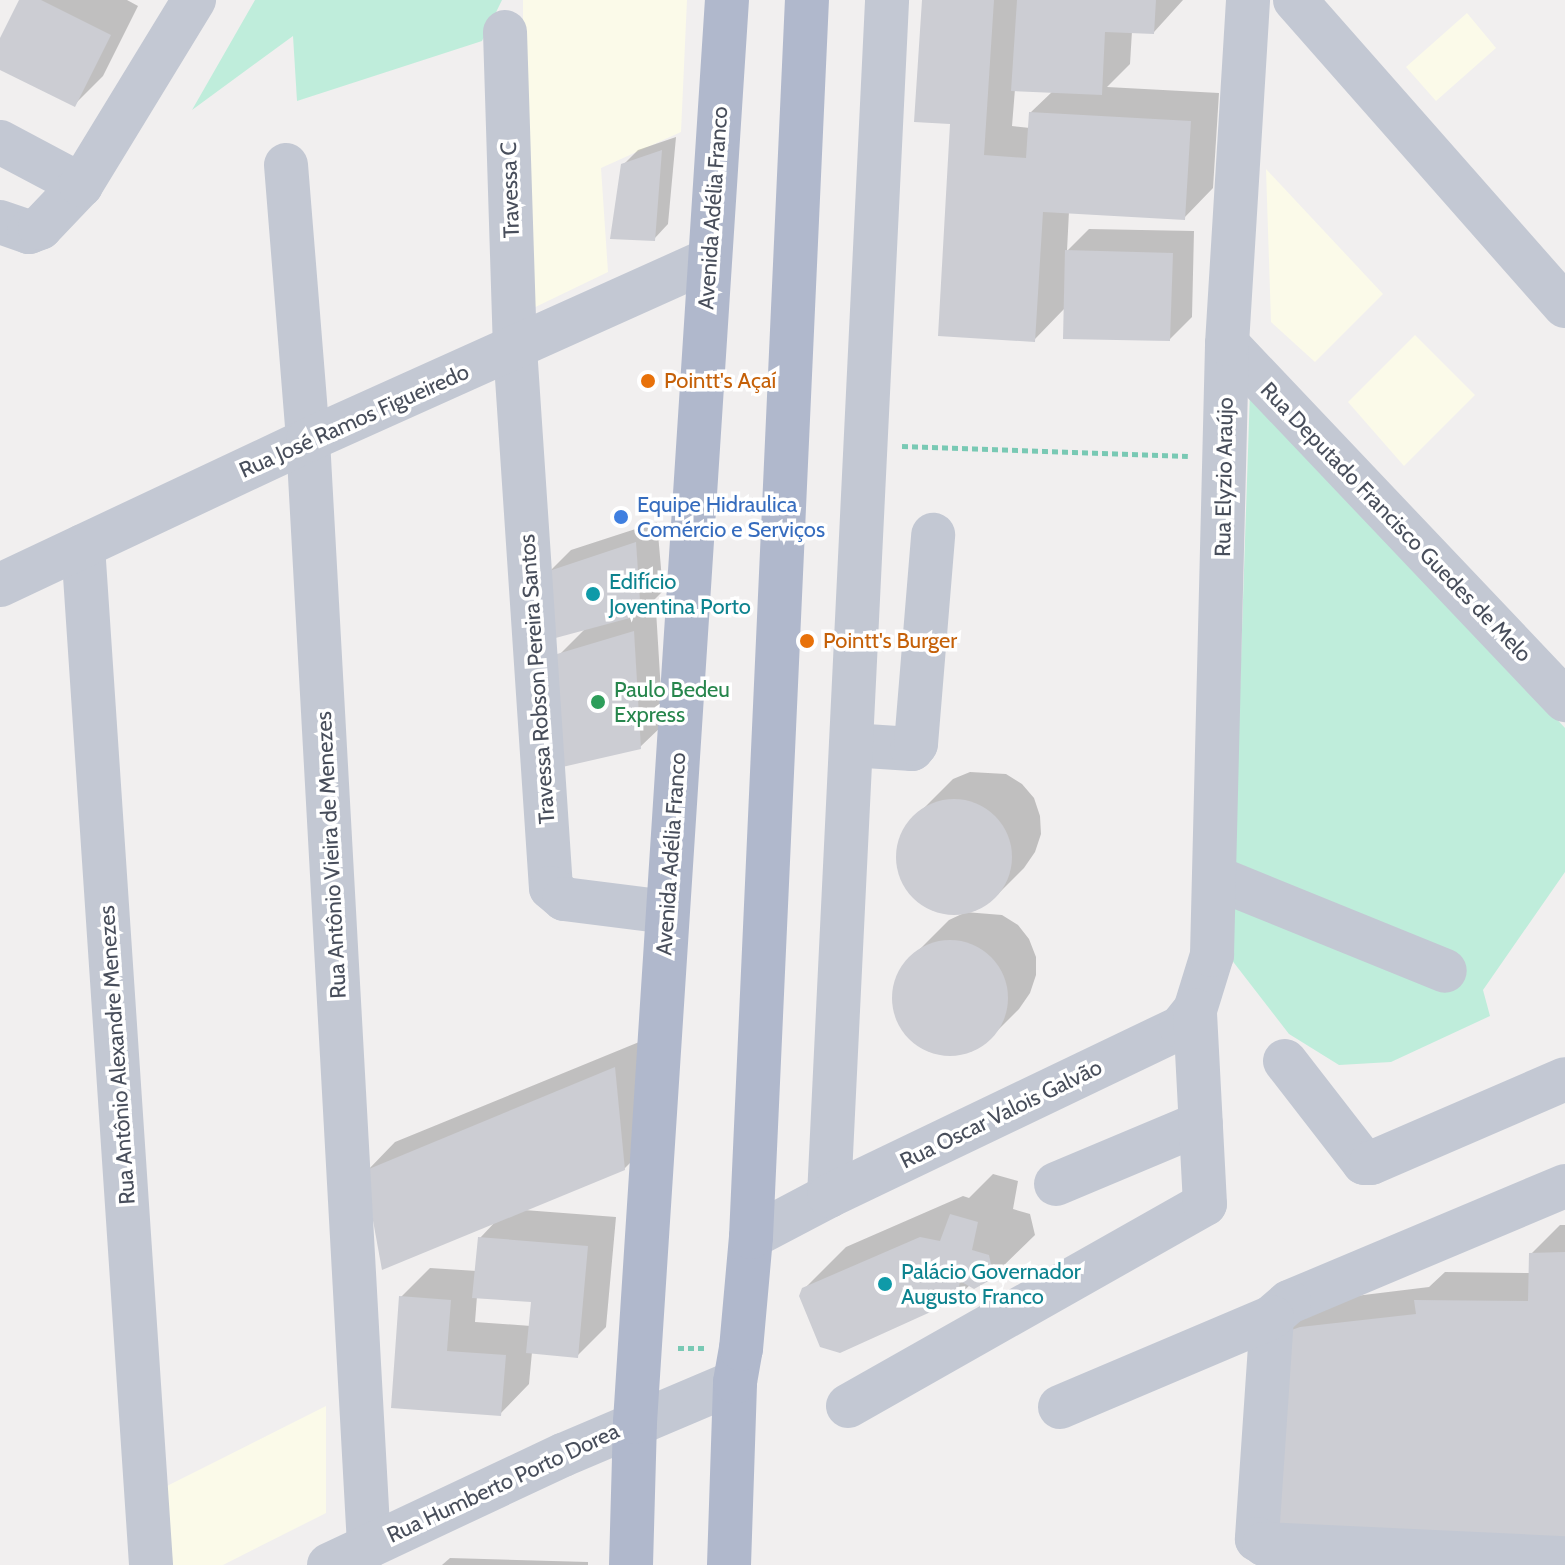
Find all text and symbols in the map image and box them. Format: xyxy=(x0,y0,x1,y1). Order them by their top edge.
street label: Avenida Adélia Franco xyxy=(693,106,733,310)
street label: Travessa C xyxy=(495,142,525,238)
street label: Rua José Ramos Figueiredo xyxy=(235,358,473,484)
place label: Pointt's Açaí xyxy=(664,368,776,394)
marker: Pointt's Açaí xyxy=(639,372,657,390)
street label: Rua Deputado Francisco Guedes de Melo xyxy=(1255,377,1537,667)
street label: Rua Elyzio Araújo xyxy=(1209,397,1239,557)
place label: Equipe Hidraulica Comércio e Serviços xyxy=(637,491,825,542)
marker: Equipe Hidraulica Comércio e Serviços xyxy=(612,508,630,526)
street label: Travessa Robson Pereira Santos xyxy=(514,533,560,825)
place label: Edifício Joventina Porto xyxy=(609,568,751,620)
marker: Edifício Joventina Porto xyxy=(584,585,602,603)
place label: Pointt's Burger xyxy=(823,628,957,654)
marker: Pointt's Burger xyxy=(798,632,816,650)
place label: Paulo Bedeu Express xyxy=(614,676,730,728)
marker: Paulo Bedeu Express xyxy=(589,693,607,711)
street label: Rua Antônio Vieira de Menezes xyxy=(310,711,352,999)
street label: Avenida Adélia Franco xyxy=(651,752,691,956)
street label: Rua Antônio Alexandre Menezes xyxy=(93,904,141,1206)
street label: Rua Oscar Valois Galvão xyxy=(896,1054,1106,1174)
place label: Palácio Governador Augusto Franco xyxy=(901,1258,1081,1310)
marker: Palácio Governador Augusto Franco xyxy=(876,1275,894,1293)
street label: Rua Humberto Porto Dorea xyxy=(383,1418,623,1548)

